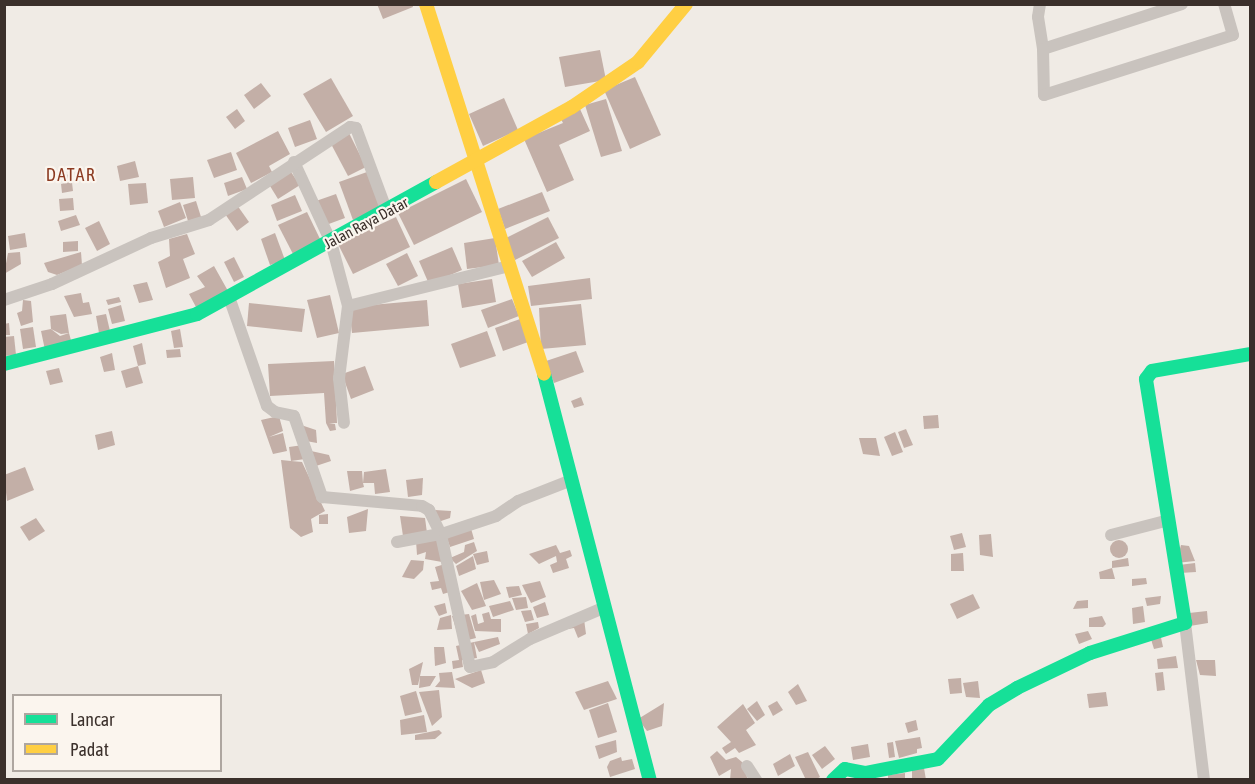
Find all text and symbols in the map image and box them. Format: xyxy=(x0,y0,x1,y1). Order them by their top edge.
district label: DATAR xyxy=(46,164,96,186)
street label: Jalan Raya Datar xyxy=(321,193,411,253)
legend xyxy=(12,694,222,772)
text: Lancar xyxy=(70,709,114,730)
text: Padat xyxy=(70,739,109,760)

